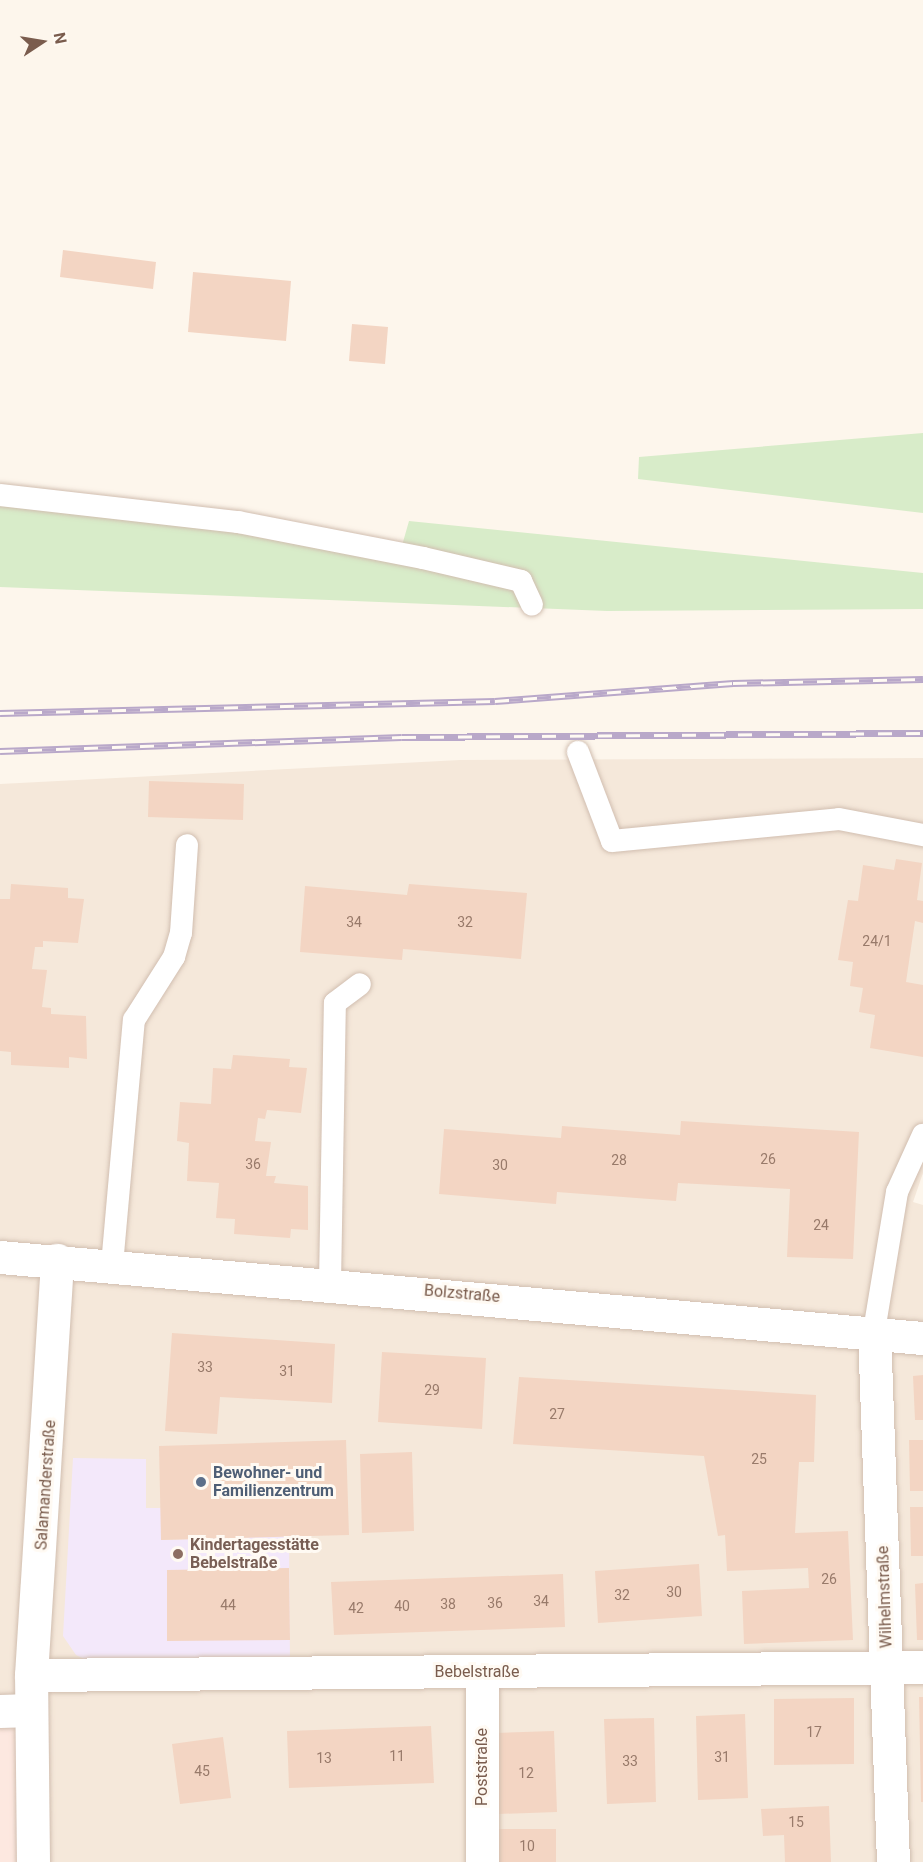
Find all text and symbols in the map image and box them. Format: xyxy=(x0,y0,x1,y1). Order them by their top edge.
north arrow xyxy=(12,12,72,72)
text: N xyxy=(50,31,71,46)
house number: 34 xyxy=(346,914,362,930)
house number: 32 xyxy=(457,914,473,930)
house number: 24/1 xyxy=(862,933,892,949)
house number: 26 xyxy=(760,1151,776,1167)
house number: 28 xyxy=(611,1152,627,1168)
house number: 36 xyxy=(245,1156,261,1172)
house number: 30 xyxy=(492,1157,508,1173)
house number: 24 xyxy=(813,1217,829,1233)
street label: Bolzstraße xyxy=(423,1281,501,1307)
house number: 33 xyxy=(197,1359,213,1375)
house number: 31 xyxy=(279,1363,295,1379)
house number: 29 xyxy=(424,1382,440,1398)
house number: 27 xyxy=(549,1406,565,1422)
street label: Salamanderstraße xyxy=(32,1419,60,1551)
house number: 25 xyxy=(751,1451,767,1467)
place label: Bewohner- und Familienzentrum xyxy=(213,1463,334,1501)
marker: Bewohner- und Familienzentrum xyxy=(194,1475,208,1489)
place label: Kindertagesstätte Bebelstraße xyxy=(190,1535,319,1573)
street label: Wilhelmstraße xyxy=(874,1545,896,1649)
marker: Kindertagesstätte Bebelstraße xyxy=(171,1547,185,1561)
house number: 26 xyxy=(821,1571,837,1587)
house number: 30 xyxy=(666,1584,682,1600)
house number: 32 xyxy=(614,1587,630,1603)
house number: 34 xyxy=(533,1593,549,1609)
house number: 36 xyxy=(487,1595,503,1611)
house number: 38 xyxy=(440,1596,456,1612)
house number: 44 xyxy=(220,1597,236,1613)
house number: 40 xyxy=(394,1598,410,1614)
house number: 42 xyxy=(348,1600,364,1616)
street label: Bebelstraße xyxy=(434,1662,520,1682)
house number: 17 xyxy=(806,1724,822,1740)
street label: Poststraße xyxy=(472,1728,492,1806)
house number: 11 xyxy=(389,1748,405,1764)
house number: 31 xyxy=(714,1749,730,1765)
house number: 13 xyxy=(316,1750,332,1766)
house number: 33 xyxy=(622,1753,638,1769)
house number: 45 xyxy=(194,1763,210,1779)
house number: 12 xyxy=(518,1765,534,1781)
house number: 15 xyxy=(788,1814,804,1830)
house number: 10 xyxy=(519,1838,535,1854)

